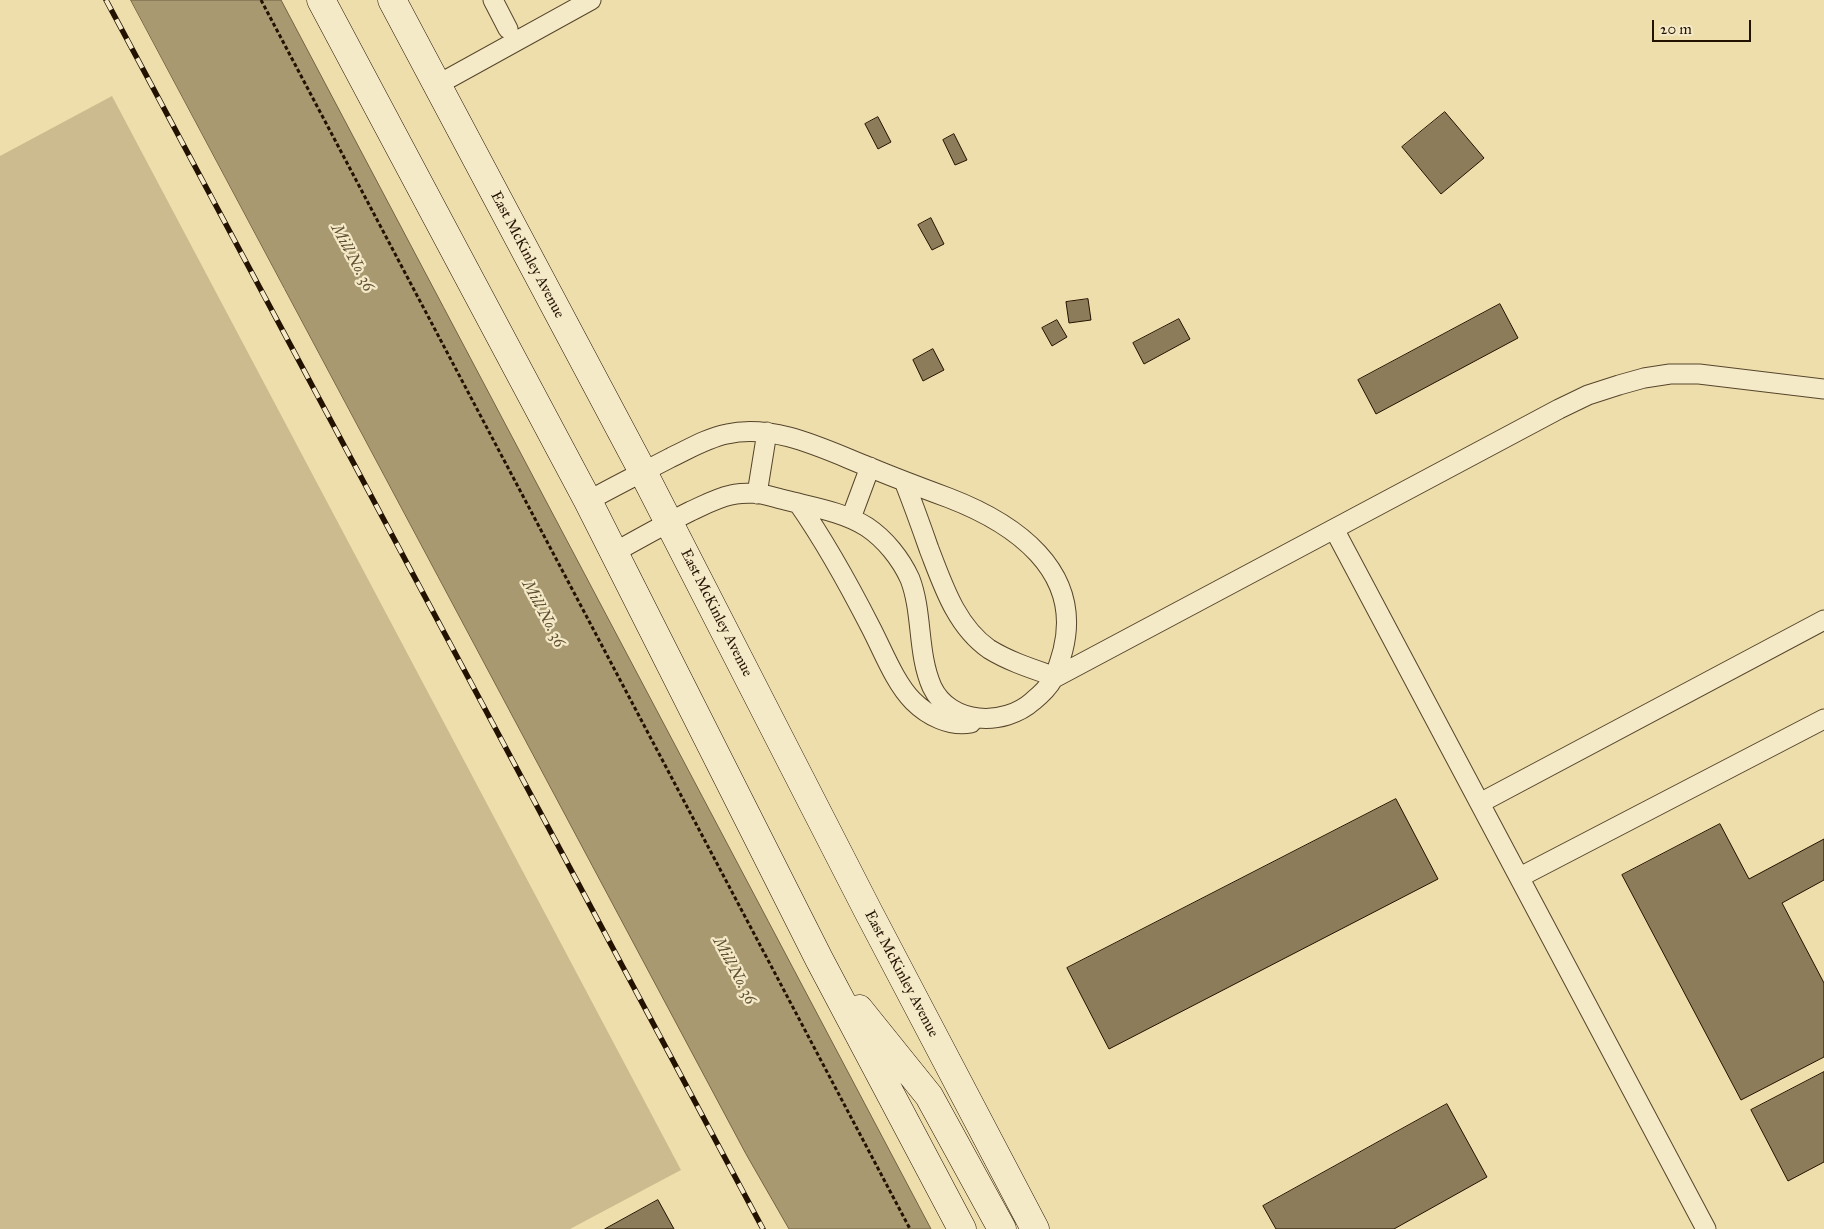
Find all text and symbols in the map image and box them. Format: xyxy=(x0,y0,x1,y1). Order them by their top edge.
scale bar xyxy=(1654,10,1753,42)
text: 20 m xyxy=(1660,20,1692,38)
street label: East McKinley Avenue xyxy=(486,189,568,321)
water label: Mill No. 36 xyxy=(326,221,378,295)
street label: East McKinley Avenue xyxy=(676,546,756,680)
water label: Mill No. 36 xyxy=(517,577,569,651)
street label: East McKinley Avenue xyxy=(860,908,942,1040)
water label: Mill No. 36 xyxy=(708,934,760,1008)

